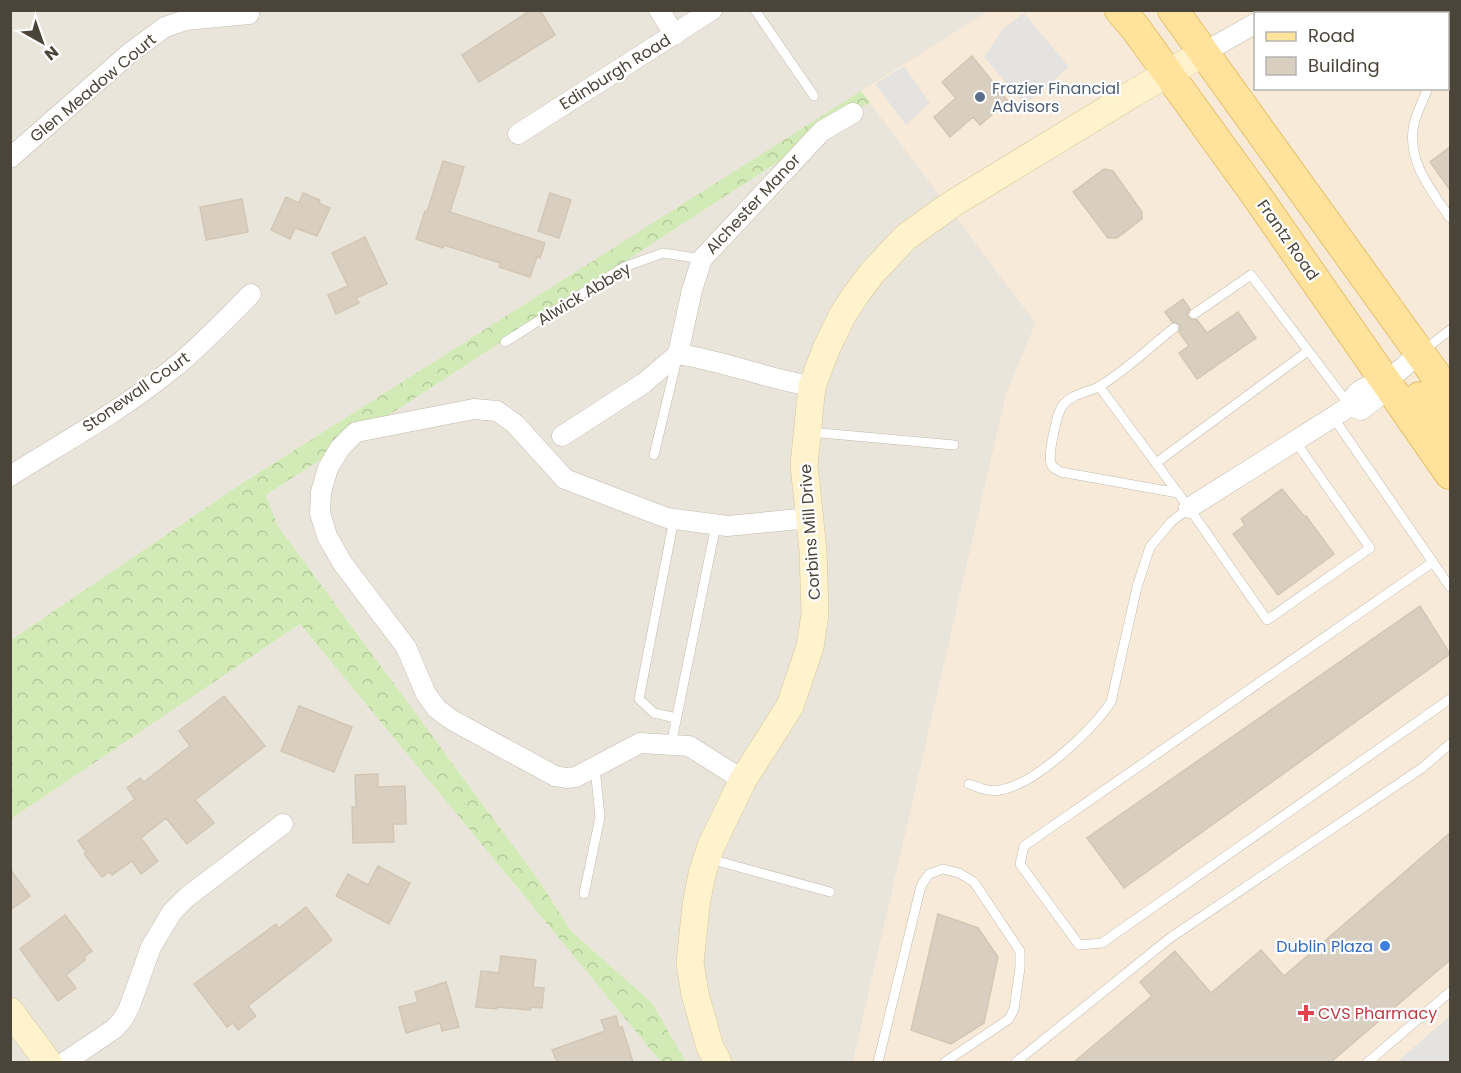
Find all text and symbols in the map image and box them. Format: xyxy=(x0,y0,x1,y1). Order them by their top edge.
north arrow xyxy=(12,12,72,72)
legend xyxy=(1254,12,1449,90)
text: Road xyxy=(1308,23,1355,48)
street label: Glen Meadow Court xyxy=(25,28,161,148)
street label: Edinburgh Road xyxy=(555,29,675,115)
text: N xyxy=(39,40,63,66)
text: Building xyxy=(1308,53,1380,78)
place label: Frazier Financial Advisors xyxy=(992,77,1120,118)
marker: Frazier Financial Advisors xyxy=(973,90,987,104)
street label: Alchester Manor xyxy=(700,149,806,259)
street label: Frantz Road xyxy=(1252,195,1324,285)
street label: Alwick Abbey xyxy=(533,257,635,331)
street label: Stonewall Court xyxy=(78,346,194,438)
street label: Corbins Mill Drive xyxy=(794,463,826,601)
place label: Dublin Plaza xyxy=(1276,935,1373,958)
marker: Dublin Plaza xyxy=(1378,939,1392,953)
place label: CVS Pharmacy xyxy=(1318,1002,1437,1025)
marker: CVS Pharmacy xyxy=(1299,1006,1313,1020)

